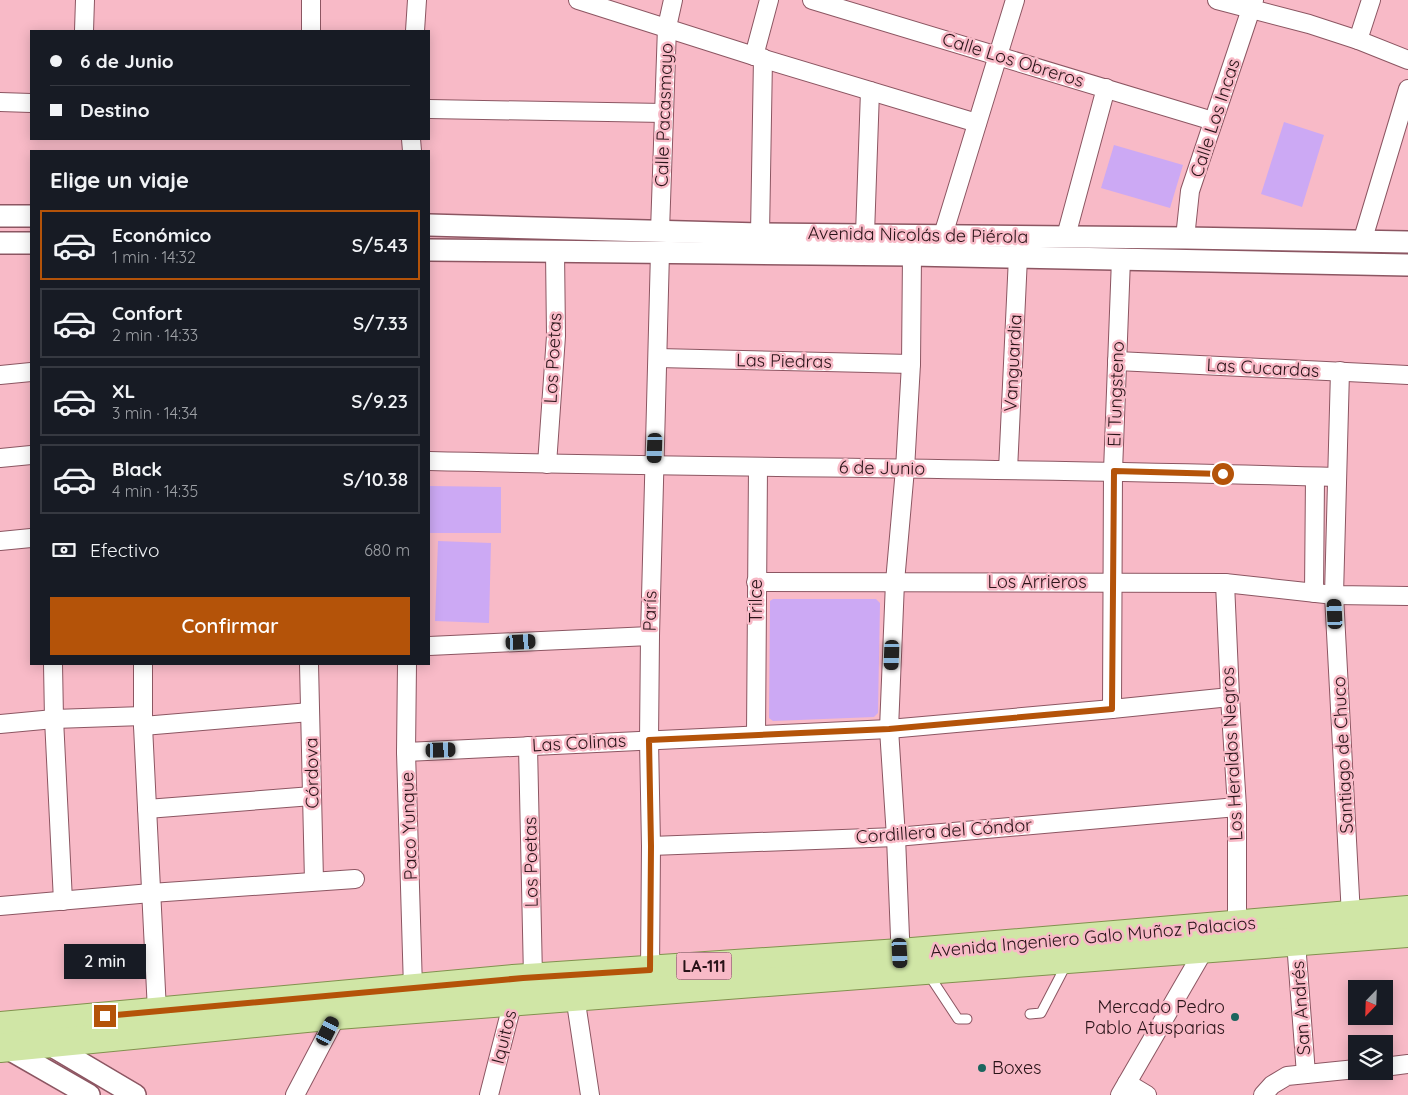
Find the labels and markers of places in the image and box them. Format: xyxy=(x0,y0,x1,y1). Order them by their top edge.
place label: Mercado Pedro Pablo Atusparias xyxy=(1085,995,1225,1039)
marker: Mercado Pedro Pablo Atusparias xyxy=(1229,1011,1241,1023)
place label: Boxes xyxy=(992,1056,1042,1079)
marker: Boxes xyxy=(976,1062,988,1074)

